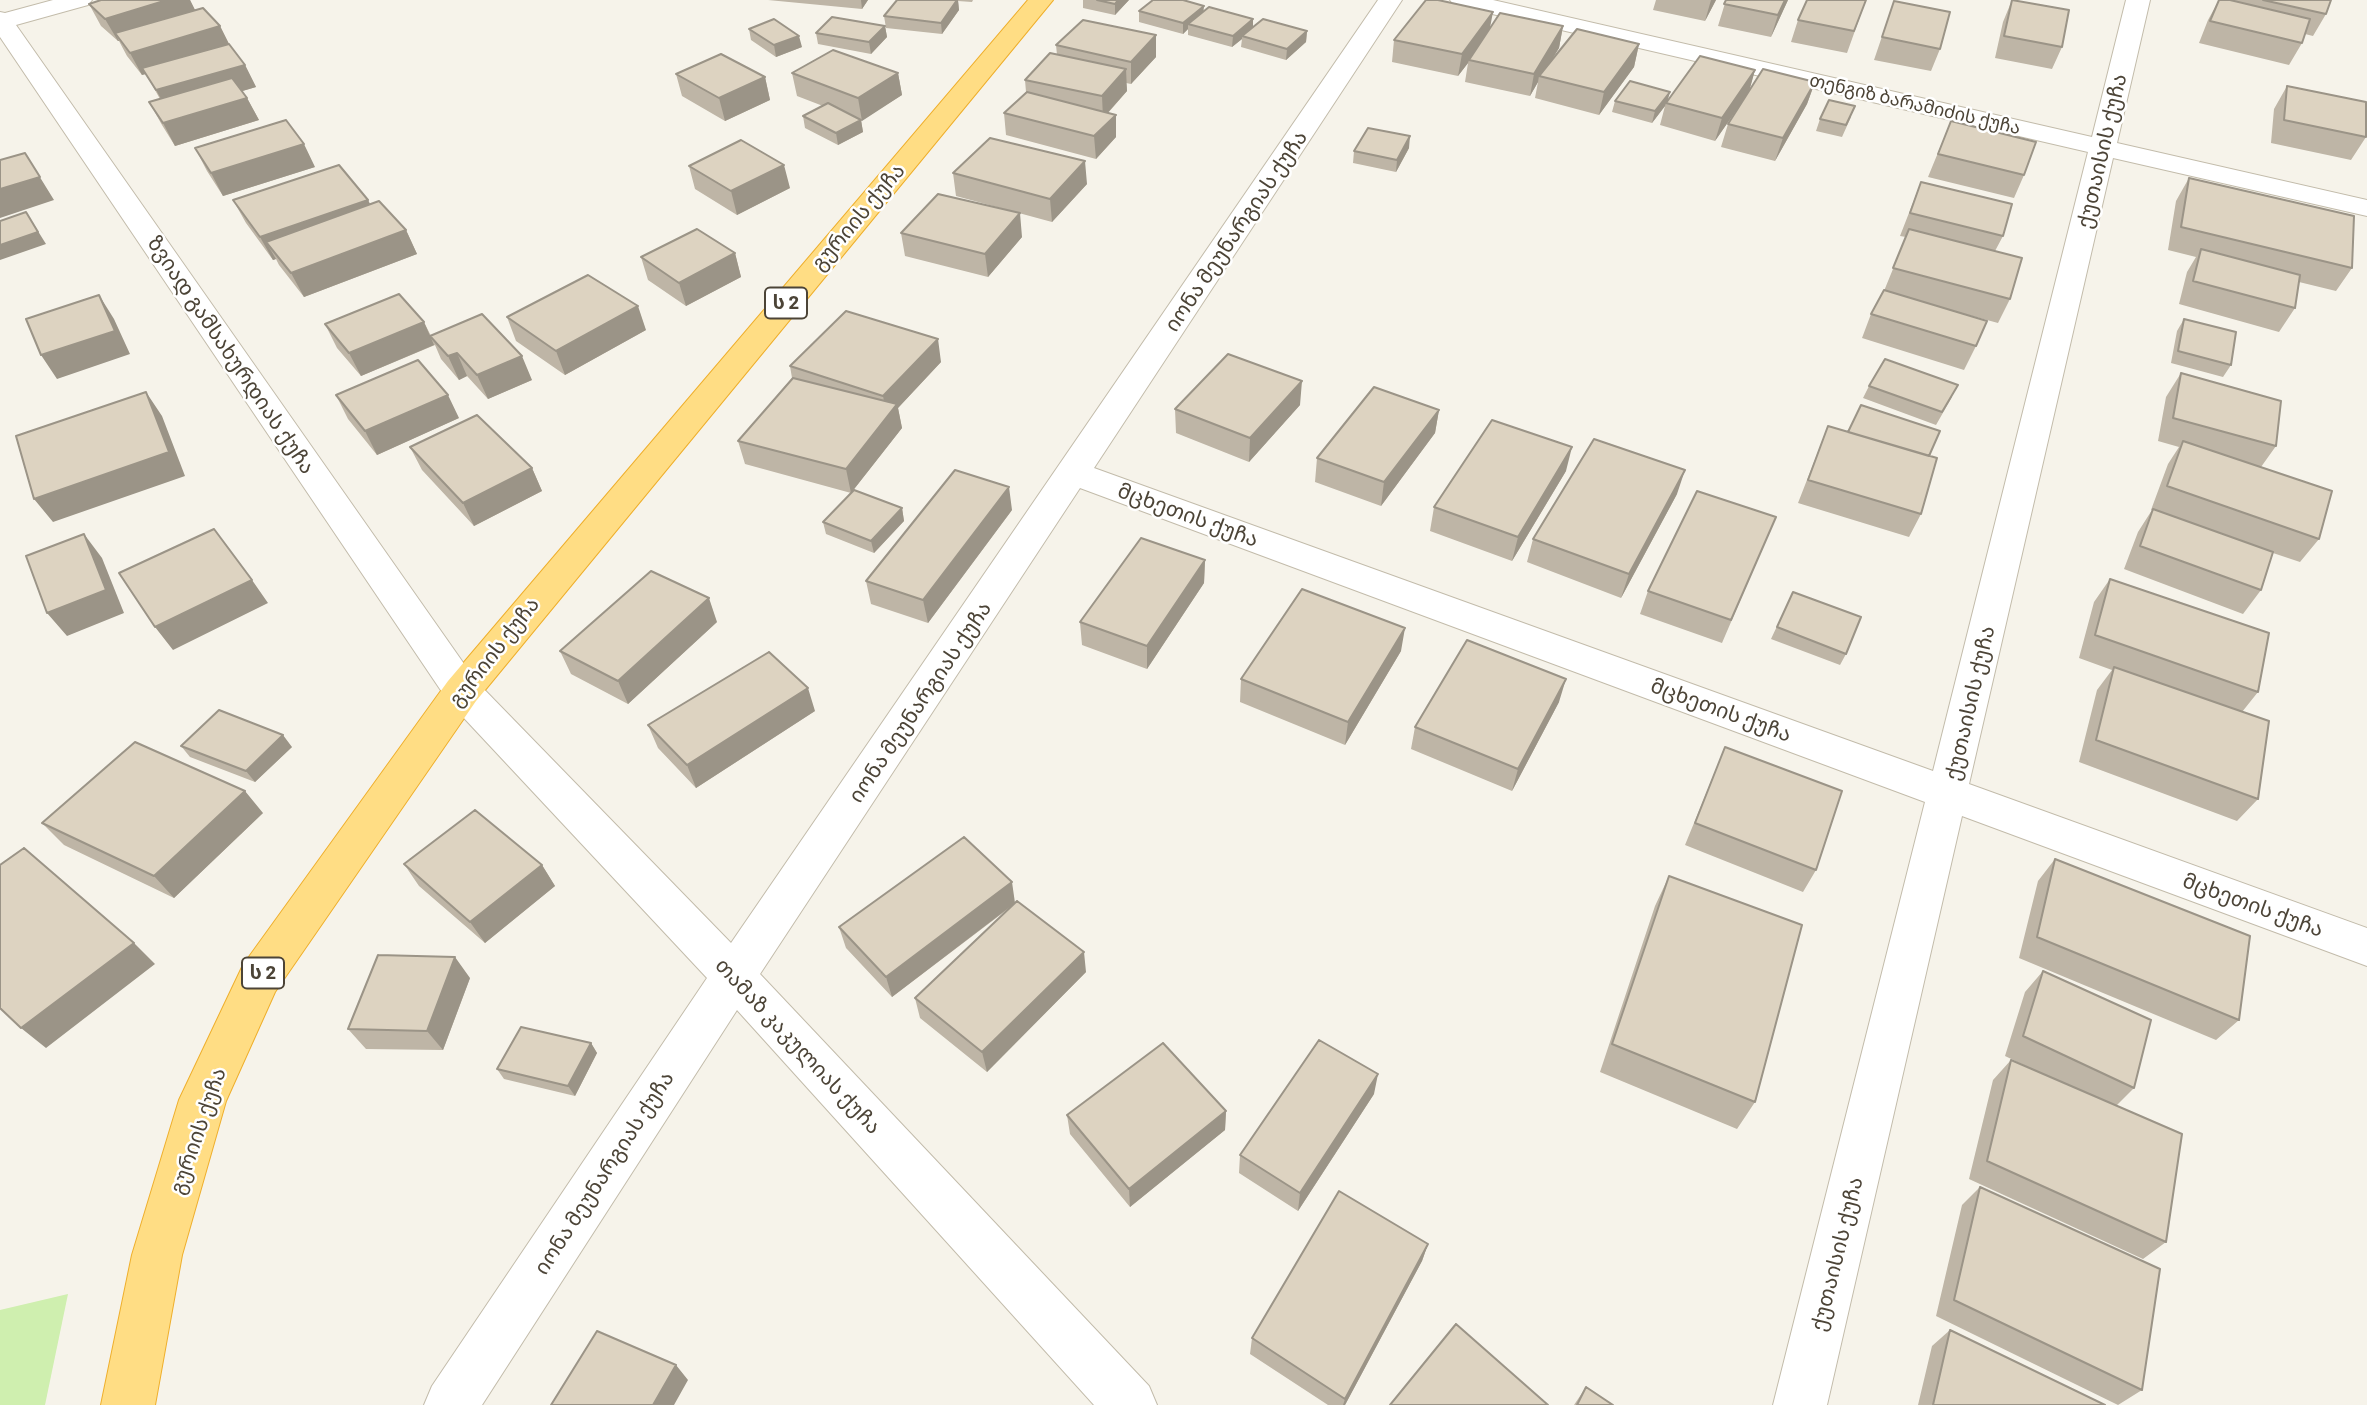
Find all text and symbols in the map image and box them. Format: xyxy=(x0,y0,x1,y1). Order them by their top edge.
street label: თენგიზ ბარამიძის ქუჩა xyxy=(1807,69,2023,139)
street label: ქუთაისის ქუჩა xyxy=(2072,71,2132,231)
street label: იონა მეუნარგიას ქუჩა xyxy=(1159,126,1313,336)
street label: გურიის ქუჩა xyxy=(806,158,910,276)
street label: ზვიად გამსახურდიას ქუჩა xyxy=(142,231,320,479)
road number: ს 2 xyxy=(765,288,807,318)
street label: მცხეთის ქუჩა xyxy=(1114,478,1262,552)
street label: გურიის ქუჩა xyxy=(443,592,545,712)
street label: იონა მეუნარგიას ქუჩა xyxy=(843,597,997,807)
street label: ქუთაისის ქუჩა xyxy=(1940,623,2000,783)
street label: მცხეთის ქუჩა xyxy=(1647,673,1795,747)
street label: მცხეთის ქუჩა xyxy=(2179,868,2327,942)
street label: თამაზ კაკულიას ქუჩა xyxy=(710,953,886,1139)
road number: ს 2 xyxy=(242,958,284,988)
street label: გურიის ქუჩა xyxy=(165,1064,231,1198)
street label: იონა მეუნარგიას ქუჩა xyxy=(529,1067,679,1279)
street label: ქუთაისის ქუჩა xyxy=(1806,1174,1868,1334)

